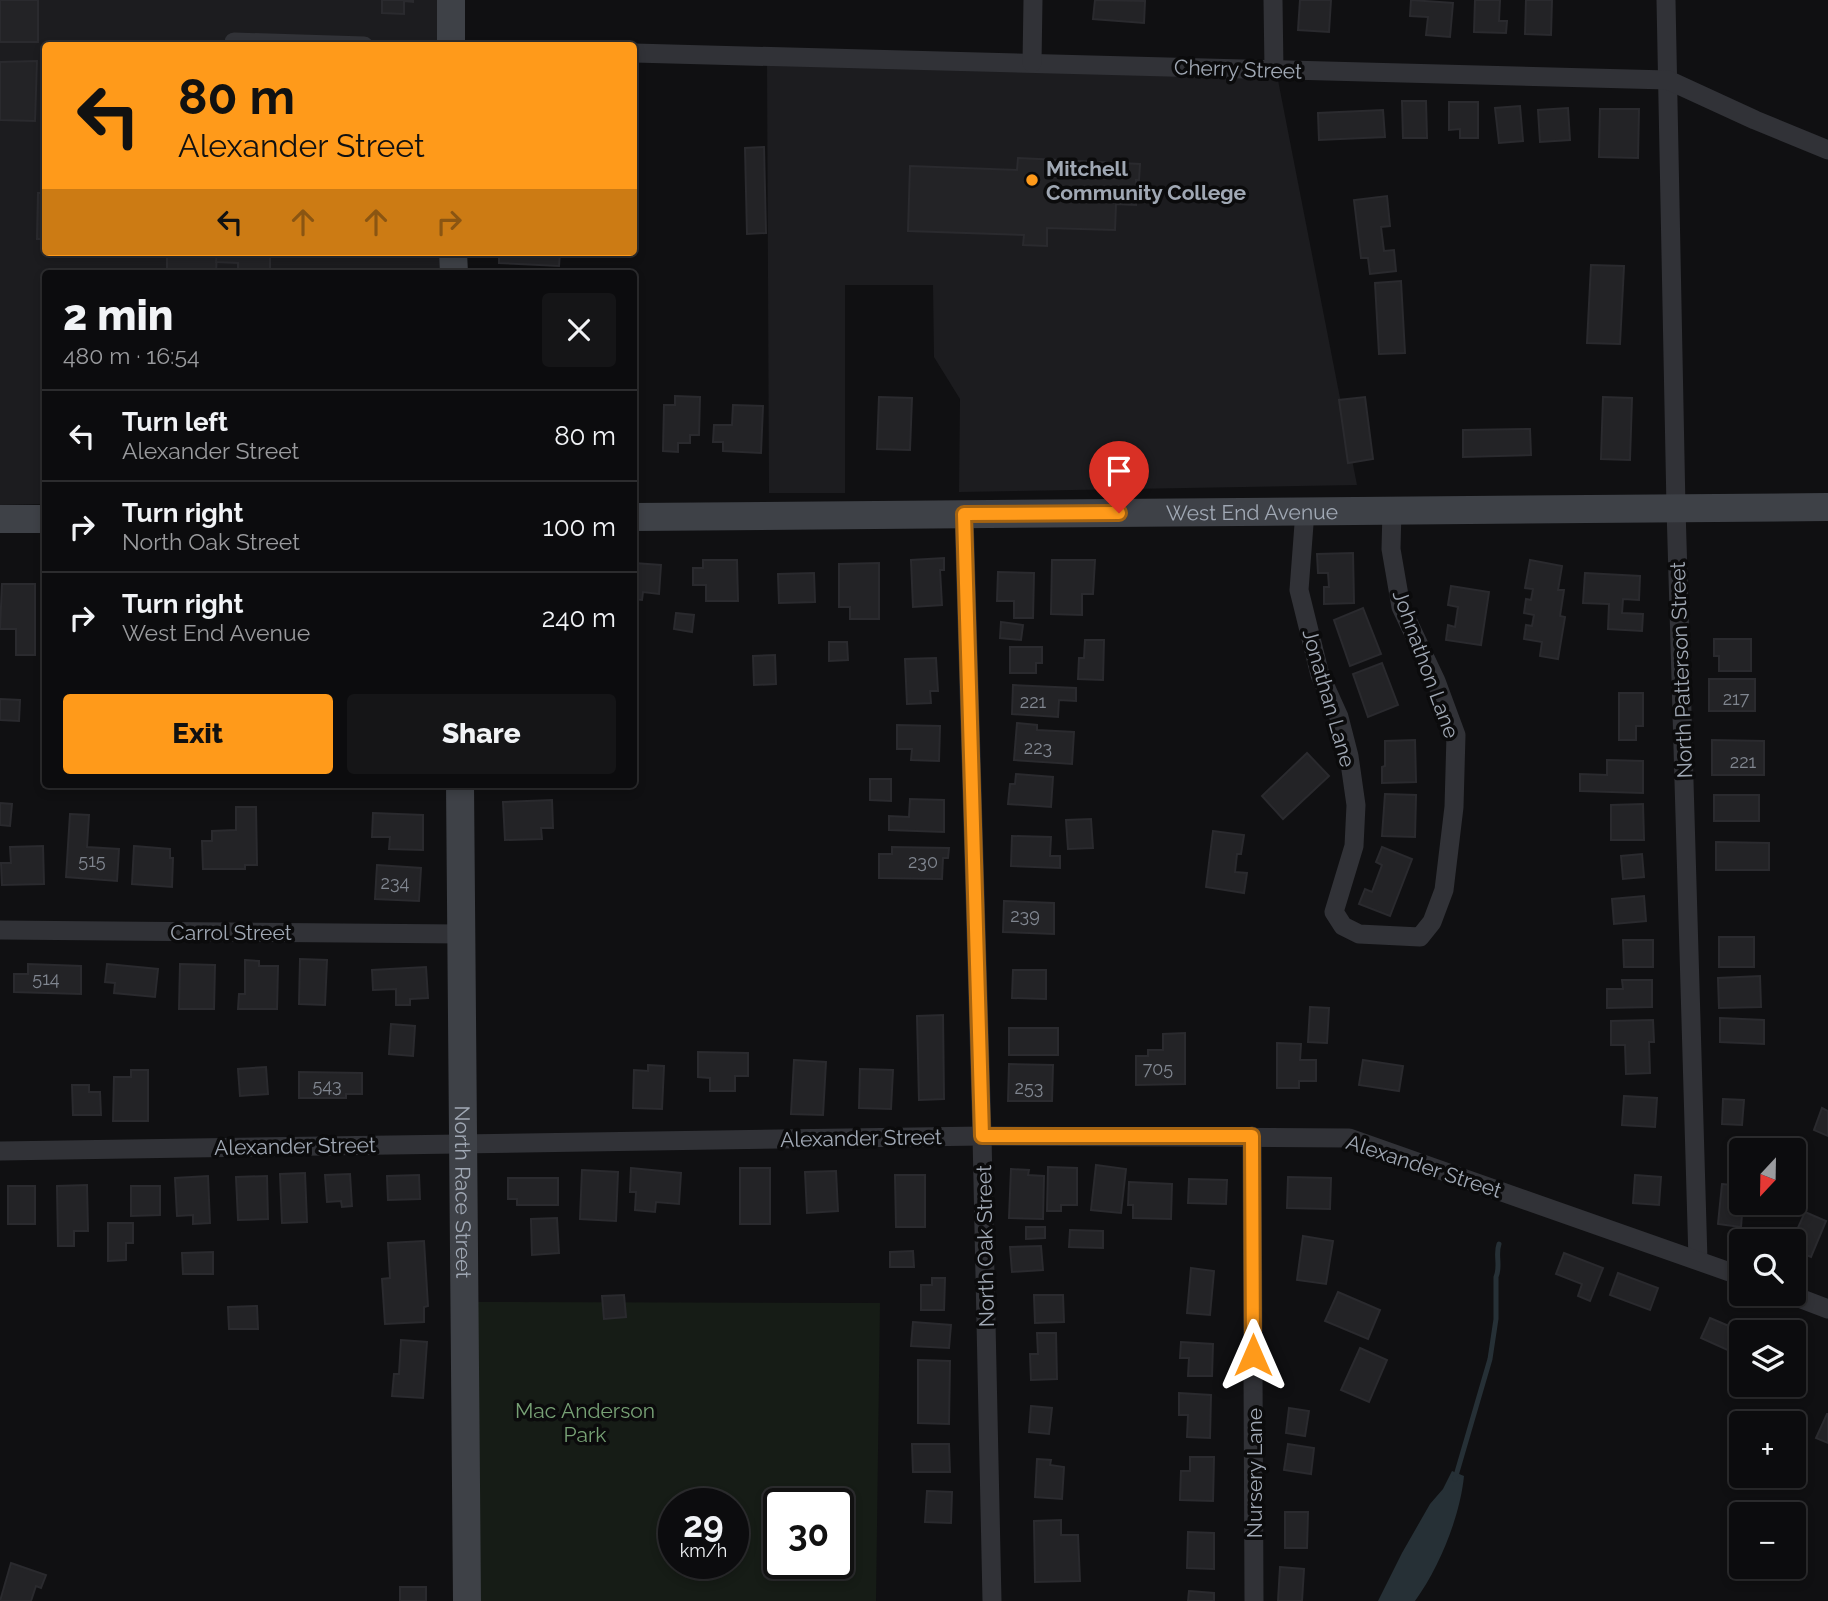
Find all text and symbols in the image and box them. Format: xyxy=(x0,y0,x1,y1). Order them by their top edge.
street label: Cherry Street xyxy=(1174,54,1302,84)
text: 80 m xyxy=(178,68,295,125)
icon: left xyxy=(63,70,154,161)
text: Alexander Street xyxy=(178,127,425,164)
place label: Mitchell Community College xyxy=(1046,156,1247,205)
marker: Mitchell Community College xyxy=(1024,172,1040,188)
icon: left xyxy=(211,203,249,241)
icon: ahead xyxy=(284,203,322,241)
icon: ahead xyxy=(357,203,395,241)
icon: right xyxy=(430,203,468,241)
text: 2 min xyxy=(63,291,173,340)
button: close xyxy=(542,293,616,367)
text: 480 m · 16:54 xyxy=(63,342,199,369)
text: Turn left xyxy=(122,407,228,437)
icon: left xyxy=(63,417,101,455)
text: 80 m xyxy=(554,421,616,451)
text: Alexander Street xyxy=(122,437,299,464)
pin xyxy=(1089,441,1149,513)
icon: arrive xyxy=(1100,452,1138,490)
text: Turn right xyxy=(122,498,243,528)
street label: West End Avenue xyxy=(1166,499,1338,525)
icon: right xyxy=(63,508,101,546)
text: 100 m xyxy=(543,512,616,542)
text: North Oak Street xyxy=(122,528,300,555)
street label: North Patterson Street xyxy=(1665,561,1697,779)
street label: Johnathon Lane xyxy=(1388,586,1464,742)
text: Turn right xyxy=(122,589,243,619)
icon: right xyxy=(63,599,101,637)
text: 240 m xyxy=(542,603,616,633)
text: West End Avenue xyxy=(122,619,310,646)
street label: Jonathan Lane xyxy=(1297,626,1361,770)
house number: 217 xyxy=(1723,688,1750,709)
house number: 221 xyxy=(1020,691,1047,712)
button: Exit xyxy=(63,694,333,774)
button: Share xyxy=(347,694,616,774)
house number: 223 xyxy=(1024,737,1052,758)
house number: 221 xyxy=(1730,751,1757,772)
house number: 515 xyxy=(78,850,106,871)
house number: 230 xyxy=(908,851,938,872)
house number: 234 xyxy=(381,872,410,893)
house number: 239 xyxy=(1010,905,1040,926)
street label: Carrol Street xyxy=(170,920,292,945)
house number: 514 xyxy=(32,968,60,989)
house number: 705 xyxy=(1143,1058,1173,1079)
house number: 543 xyxy=(312,1075,342,1096)
house number: 253 xyxy=(1015,1077,1043,1098)
street label: North Race Street xyxy=(450,1105,477,1279)
street label: Alexander Street xyxy=(780,1124,942,1152)
street label: Alexander Street xyxy=(1343,1129,1505,1203)
street label: Alexander Street xyxy=(214,1132,376,1160)
north arrow xyxy=(1729,1138,1806,1214)
map controls xyxy=(1729,1138,1806,1579)
street label: North Oak Street xyxy=(971,1165,999,1327)
button: search xyxy=(1729,1229,1806,1306)
position arrow xyxy=(1216,1318,1290,1392)
button: layers xyxy=(1729,1320,1806,1397)
park label: Mac Anderson Park xyxy=(515,1398,655,1447)
street label: Nursery Lane xyxy=(1242,1408,1267,1538)
button: + xyxy=(1729,1411,1806,1488)
speed limit sign: 30 xyxy=(763,1488,854,1579)
button: − xyxy=(1729,1502,1806,1579)
text: 29 xyxy=(683,1504,724,1545)
text: km/h xyxy=(680,1540,727,1561)

